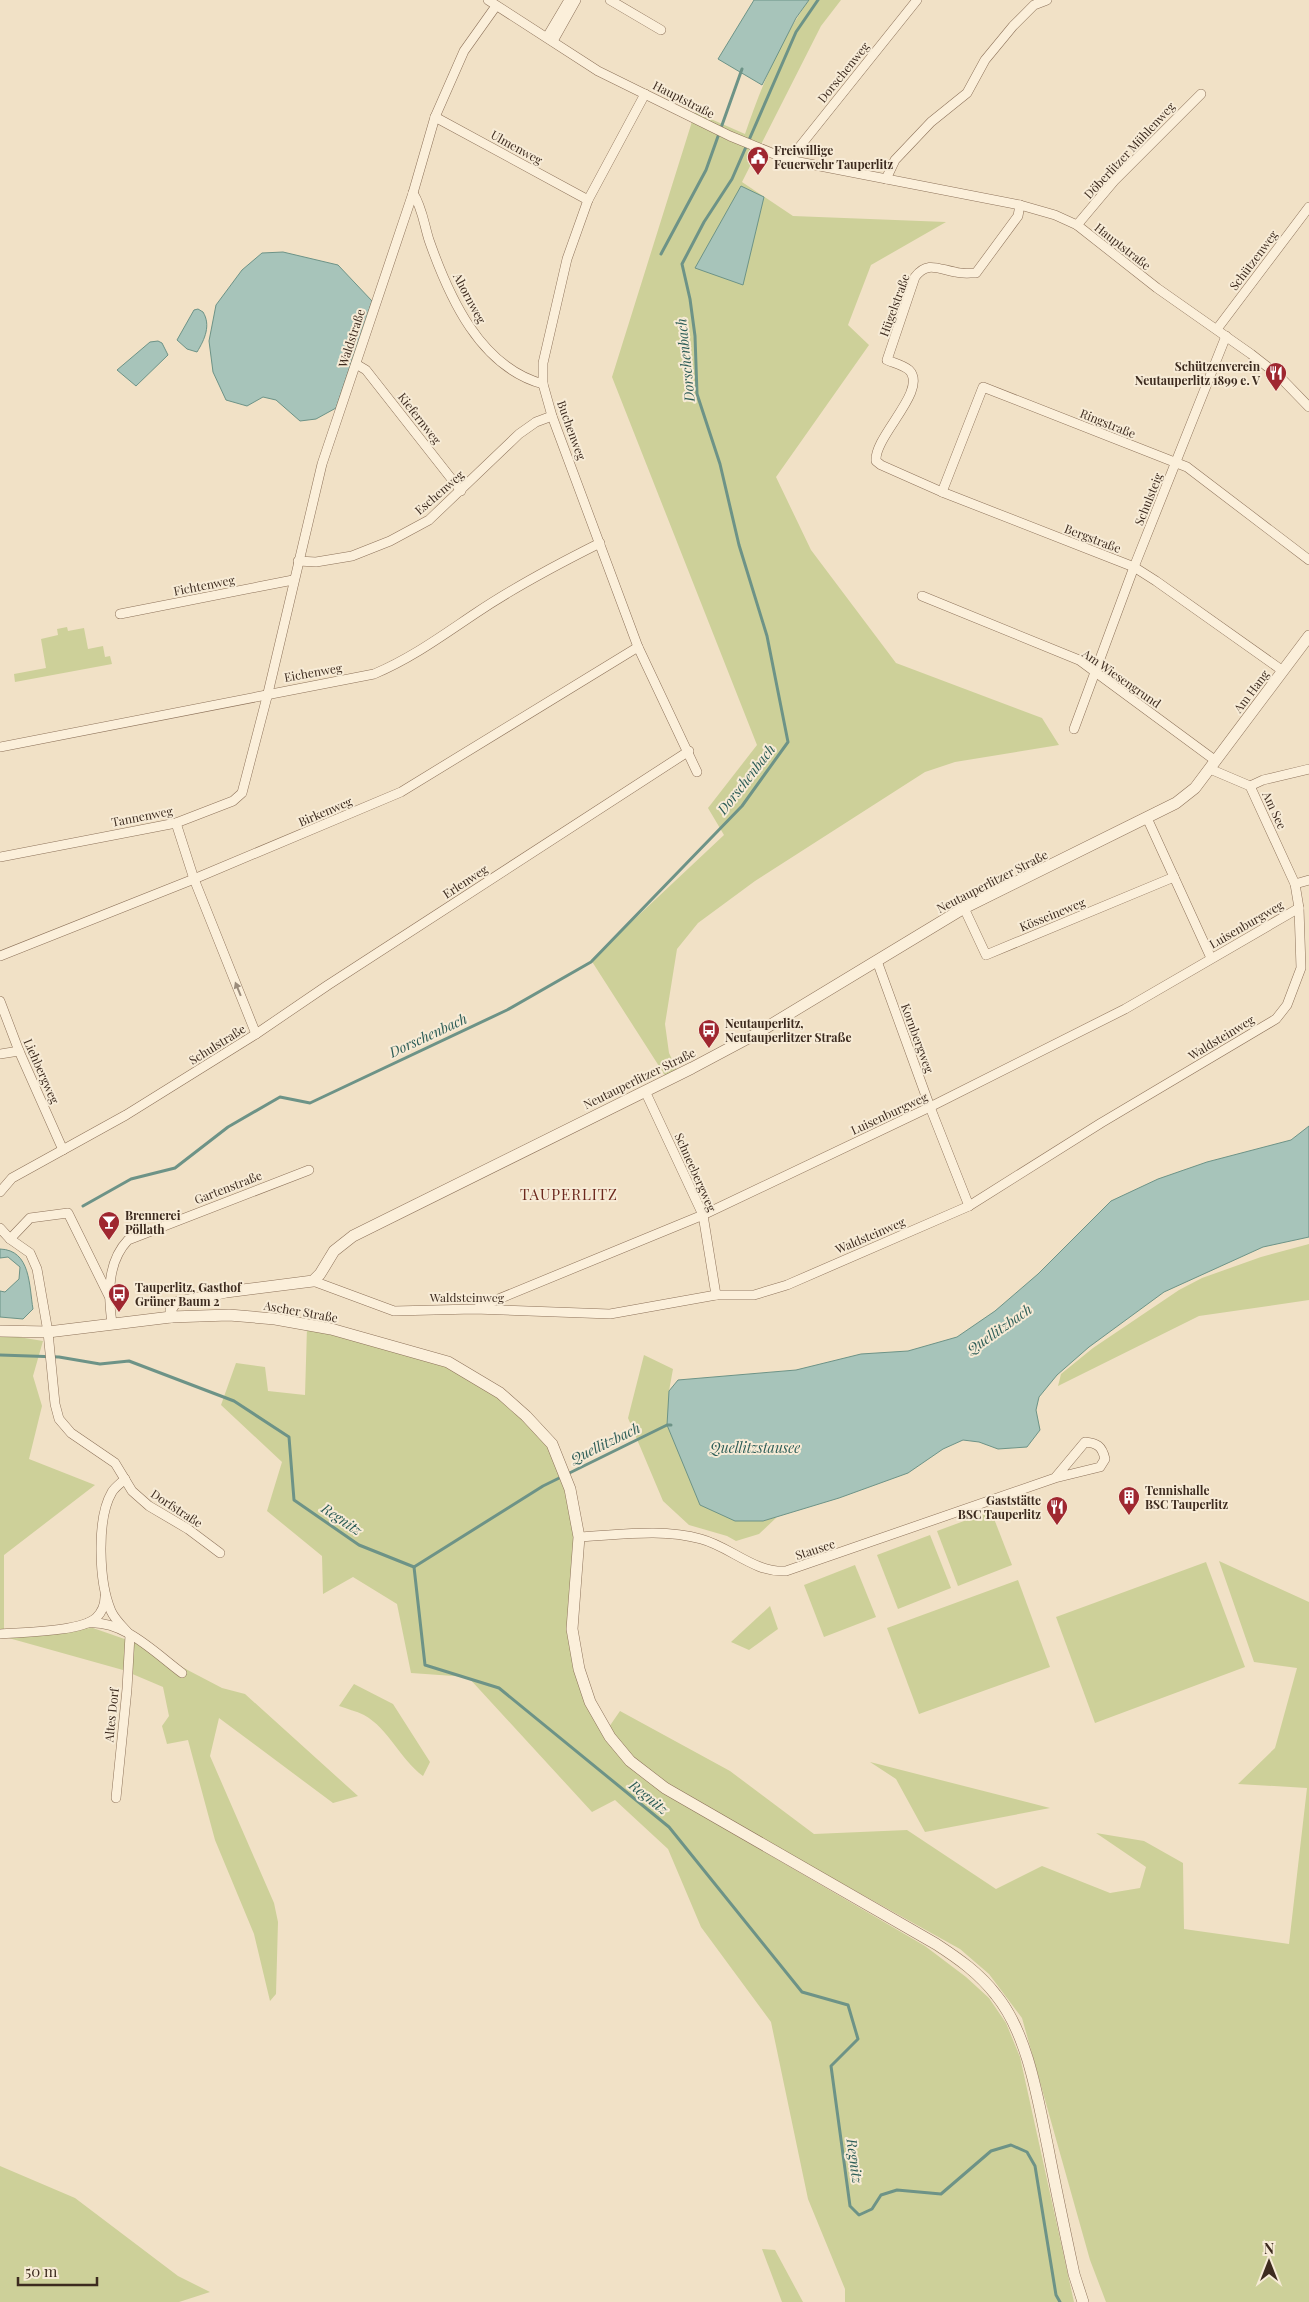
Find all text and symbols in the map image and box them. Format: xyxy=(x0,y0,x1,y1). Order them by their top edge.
street label: Dorschenweg xyxy=(814,38,873,106)
street label: Hauptstraße xyxy=(650,77,718,121)
street label: Döberlitzer Mühlenweg xyxy=(1080,98,1178,202)
street label: Ulmenweg xyxy=(488,126,546,168)
place label: Freiwillige Feuerwehr Tauperlitz xyxy=(774,142,894,172)
public building icon: Freiwillige Feuerwehr Tauperlitz xyxy=(746,145,770,176)
street label: Hauptstraße xyxy=(1092,219,1154,273)
street label: Schützenweg xyxy=(1225,226,1281,293)
street label: Ahornweg xyxy=(450,269,490,327)
street label: Hügelstraße xyxy=(875,271,913,339)
street label: Waldstraße xyxy=(334,307,368,370)
water label: Dorschenbach xyxy=(671,317,699,404)
place label: Schützenverein Neutauperlitz 1899 e. V xyxy=(1135,358,1261,388)
restaurant icon: Schützenverein Neutauperlitz 1899 e. V xyxy=(1264,361,1288,392)
street label: Kiefernweg xyxy=(395,389,446,448)
street label: Buchenweg xyxy=(554,398,590,462)
street label: Ringstraße xyxy=(1078,405,1138,441)
street label: Eschenweg xyxy=(411,466,467,518)
street label: Schulsteig xyxy=(1130,470,1166,528)
street label: Bergstraße xyxy=(1063,520,1123,556)
street label: Fichtenweg xyxy=(172,571,237,599)
street label: Am Wiesengrund xyxy=(1079,644,1164,711)
street label: Eichenweg xyxy=(283,659,344,685)
street label: Am Hang xyxy=(1229,666,1273,716)
water label: Dorschenbach xyxy=(712,740,779,819)
street label: Am See xyxy=(1259,788,1291,831)
street label: Birkenweg xyxy=(296,792,355,829)
street label: Tannenweg xyxy=(110,802,175,830)
street label: Neutauperlitzer Straße xyxy=(934,846,1050,916)
street label: Erlenweg xyxy=(440,860,491,901)
street label: Kösseineweg xyxy=(1017,893,1088,934)
street label: Luisenburgweg xyxy=(1206,896,1287,952)
one-way arrow xyxy=(234,981,242,996)
street label: Kornbergweg xyxy=(898,1001,938,1076)
water label: Dorschenbach xyxy=(385,1009,470,1062)
street label: Waldsteinweg xyxy=(1184,1011,1258,1064)
place label: Neutauperlitz, Neutauperlitzer Straße xyxy=(725,1015,851,1045)
bus stop icon: Neutauperlitz, Neutauperlitzer Straße xyxy=(697,1018,721,1049)
street label: Schulstraße xyxy=(186,1020,248,1068)
street label: Liehbergweg xyxy=(21,1036,64,1107)
street label: Neutauperlitzer Straße xyxy=(580,1044,698,1112)
street label: Luisenburgweg xyxy=(848,1088,931,1138)
street label: Schneebergweg xyxy=(671,1130,721,1215)
street label: Gartenstraße xyxy=(192,1167,264,1207)
district label: TAUPERLITZ xyxy=(520,1184,618,1204)
place label: Brennerei Pöllath xyxy=(125,1207,181,1237)
bar icon: Brennerei Pöllath xyxy=(97,1210,121,1241)
street label: Waldsteinweg xyxy=(832,1213,908,1257)
place label: Tauperlitz, Gasthof Grüner Baum 2 xyxy=(135,1279,243,1309)
bus stop icon: Tauperlitz, Gasthof Grüner Baum 2 xyxy=(107,1282,131,1313)
street label: Waldsteinweg xyxy=(429,1289,505,1305)
street label: Ascher Straße xyxy=(262,1296,339,1325)
water label: Quellitzbach xyxy=(962,1299,1035,1359)
water label: Quellitzbach xyxy=(566,1418,643,1469)
water label: Quellitzstausee xyxy=(709,1438,800,1457)
place label: Tennishalle BSC Tauperlitz xyxy=(1145,1482,1228,1512)
street label: Dorfstraße xyxy=(148,1485,206,1531)
building icon: Tennishalle BSC Tauperlitz xyxy=(1117,1485,1141,1516)
place label: Gaststätte BSC Tauperlitz xyxy=(958,1492,1041,1522)
restaurant icon: Gaststätte BSC Tauperlitz xyxy=(1045,1495,1069,1526)
water label: Regnitz xyxy=(317,1498,367,1540)
street label: Stausee xyxy=(793,1535,837,1563)
street label: Altes Dorf xyxy=(100,1686,122,1744)
water label: Regnitz xyxy=(625,1775,673,1819)
water label: Regnitz xyxy=(842,2136,868,2185)
north arrow xyxy=(1244,2237,1294,2287)
text: N xyxy=(1264,2239,1274,2258)
scale bar xyxy=(18,2254,96,2286)
text: 50 m xyxy=(25,2261,58,2281)

